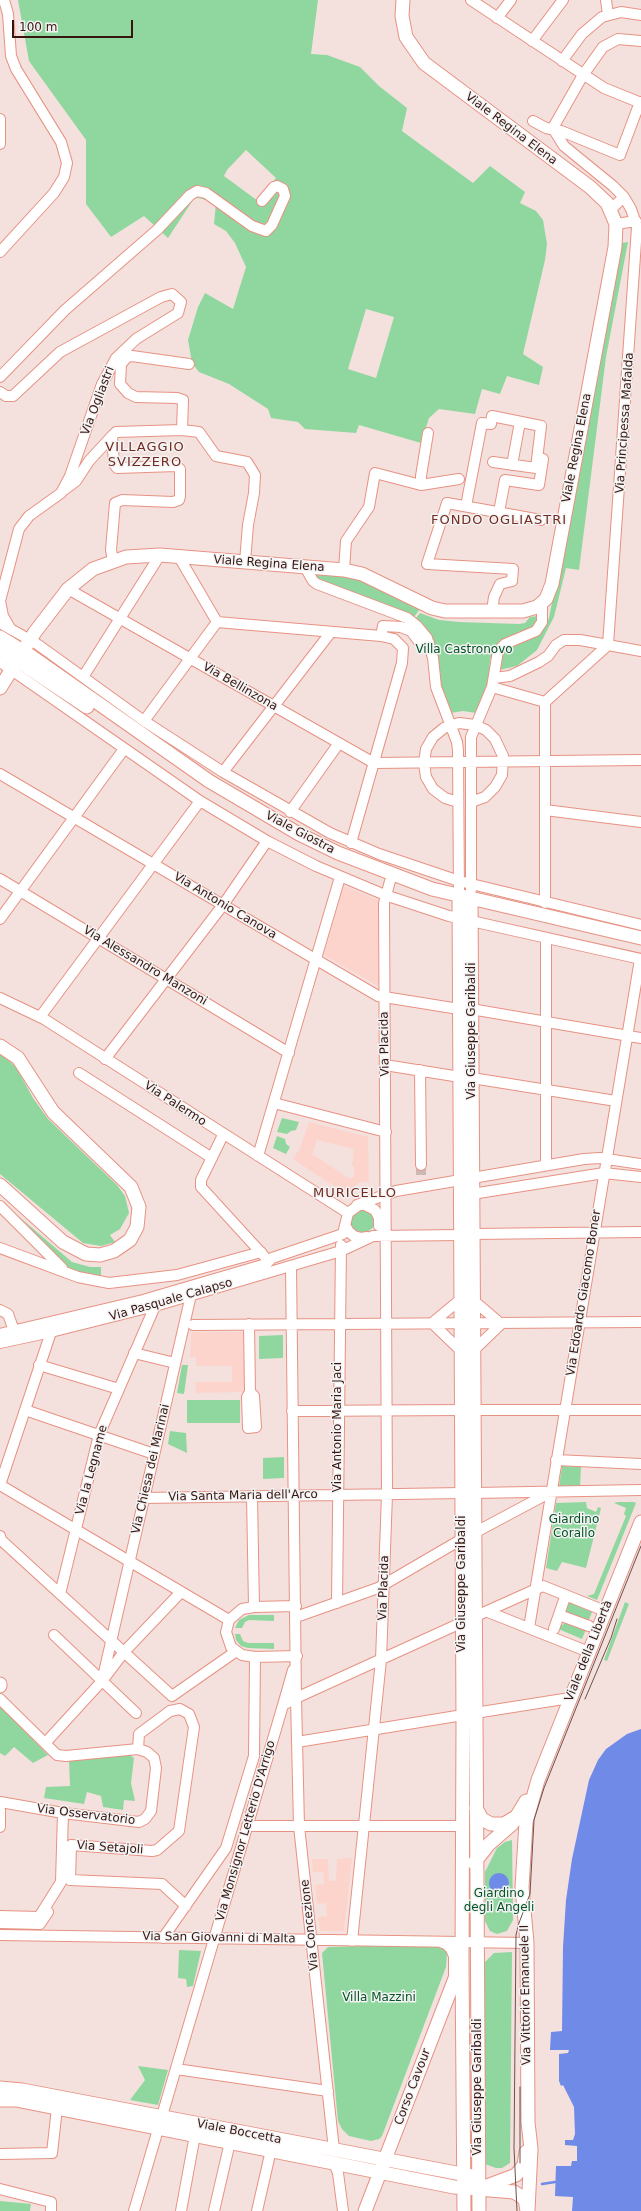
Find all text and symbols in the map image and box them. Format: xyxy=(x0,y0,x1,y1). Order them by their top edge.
scale bar xyxy=(14,12,135,38)
text: 100 m xyxy=(19,20,57,34)
street label: Viale Regina Elena xyxy=(462,90,560,168)
street label: Via Principessa Mafalda xyxy=(613,352,637,494)
street label: Via Ogliastri xyxy=(78,364,118,438)
street label: Viale Regina Elena xyxy=(559,392,595,504)
district label: VILLAGGIO SVIZZERO xyxy=(105,440,185,471)
district label: FONDO OGLIASTRI xyxy=(431,513,567,529)
street label: Viale Regina Elena xyxy=(213,553,325,575)
park label: Villa Castronovo xyxy=(415,643,513,657)
street label: Via Bellinzona xyxy=(200,660,280,714)
street label: Viale Giostra xyxy=(263,809,337,857)
street label: Via Antonio Canova xyxy=(171,870,279,942)
street label: Via Alessandro Manzoni xyxy=(80,923,210,1009)
street label: Via Giuseppe Garibaldi xyxy=(465,963,479,1099)
street label: Via Placida xyxy=(377,1011,393,1077)
street label: Via Palermo xyxy=(141,1079,209,1129)
district label: MURICELLO xyxy=(313,1186,397,1202)
street label: Via Edoardo Giacomo Boner xyxy=(564,1209,604,1377)
street label: Via Pasquale Calapso xyxy=(108,1276,234,1324)
street label: Via Antonio Maria Jaci xyxy=(331,1362,345,1492)
street label: Via Chiesa dei Marinai xyxy=(129,1403,173,1535)
street label: Via la Legname xyxy=(73,1423,111,1517)
street label: Via Santa Maria dell'Arco xyxy=(168,1487,318,1505)
park label: Giardino Corallo xyxy=(549,1513,599,1541)
street label: Via Giuseppe Garibaldi xyxy=(455,1516,469,1652)
street label: Via Placida xyxy=(376,1555,392,1621)
street label: Viale della Libertà xyxy=(562,1598,616,1704)
street label: Via Monsignor Letterio D'Arrigo xyxy=(213,1739,279,1923)
street label: Via Osservatorio xyxy=(36,1802,136,1828)
street label: Via Setajoli xyxy=(76,1838,144,1858)
street label: Via Concezione xyxy=(298,1879,322,1971)
park label: Giardino degli Angeli xyxy=(464,1887,534,1915)
street label: Via Vittorio Emanuele II xyxy=(518,1925,534,2065)
street label: Via San Giovanni di Malta xyxy=(142,1929,296,1947)
park label: Villa Mazzini xyxy=(342,1991,416,2005)
street label: Via Giuseppe Garibaldi xyxy=(471,2019,485,2155)
street label: Corso Cavour xyxy=(392,2047,434,2127)
street label: Viale Boccetta xyxy=(195,2117,283,2147)

